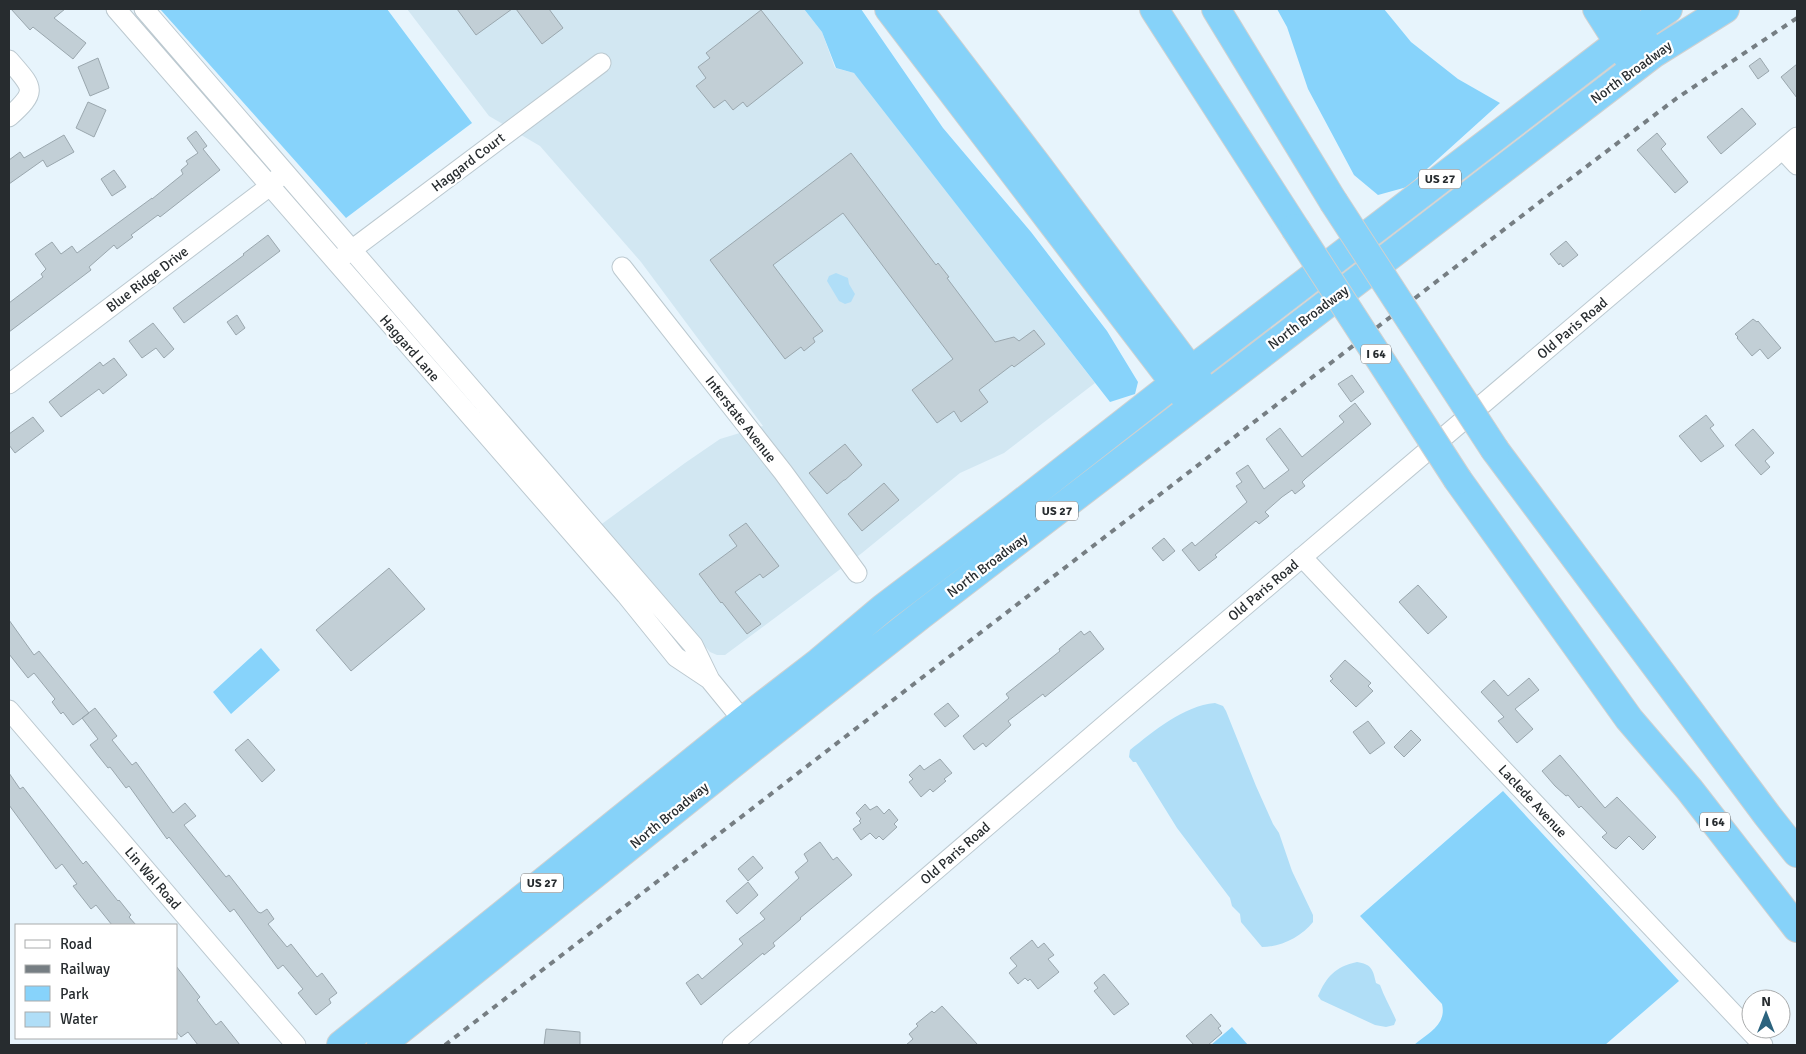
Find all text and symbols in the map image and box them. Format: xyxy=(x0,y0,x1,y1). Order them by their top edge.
street label: North Broadway xyxy=(1587,37,1676,108)
street label: Haggard Court xyxy=(428,129,508,196)
road number: US 27 xyxy=(1419,170,1461,188)
street label: Blue Ridge Drive xyxy=(103,243,192,316)
street label: North Broadway xyxy=(1265,281,1352,353)
street label: Old Paris Road xyxy=(1534,294,1611,363)
street label: Haggard Lane xyxy=(376,312,443,385)
road number: I 64 xyxy=(1361,344,1391,364)
street label: Interstate Avenue xyxy=(701,373,780,466)
road number: US 27 xyxy=(1036,502,1078,520)
street label: North Broadway xyxy=(944,529,1031,601)
street label: Old Paris Road xyxy=(1225,556,1302,625)
street label: Laclede Avenue xyxy=(1495,762,1571,841)
street label: North Broadway xyxy=(627,778,712,852)
road number: I 64 xyxy=(1700,812,1730,832)
street label: Old Paris Road xyxy=(917,818,994,888)
street label: Lin Wal Road xyxy=(121,844,184,913)
road number: US 27 xyxy=(521,874,563,892)
legend xyxy=(15,924,178,1039)
text: Road xyxy=(60,935,92,953)
text: Railway xyxy=(60,960,110,978)
text: Park xyxy=(60,985,89,1003)
north arrow xyxy=(1741,989,1791,1039)
text: N xyxy=(1761,993,1771,1010)
text: Water xyxy=(60,1010,98,1028)

